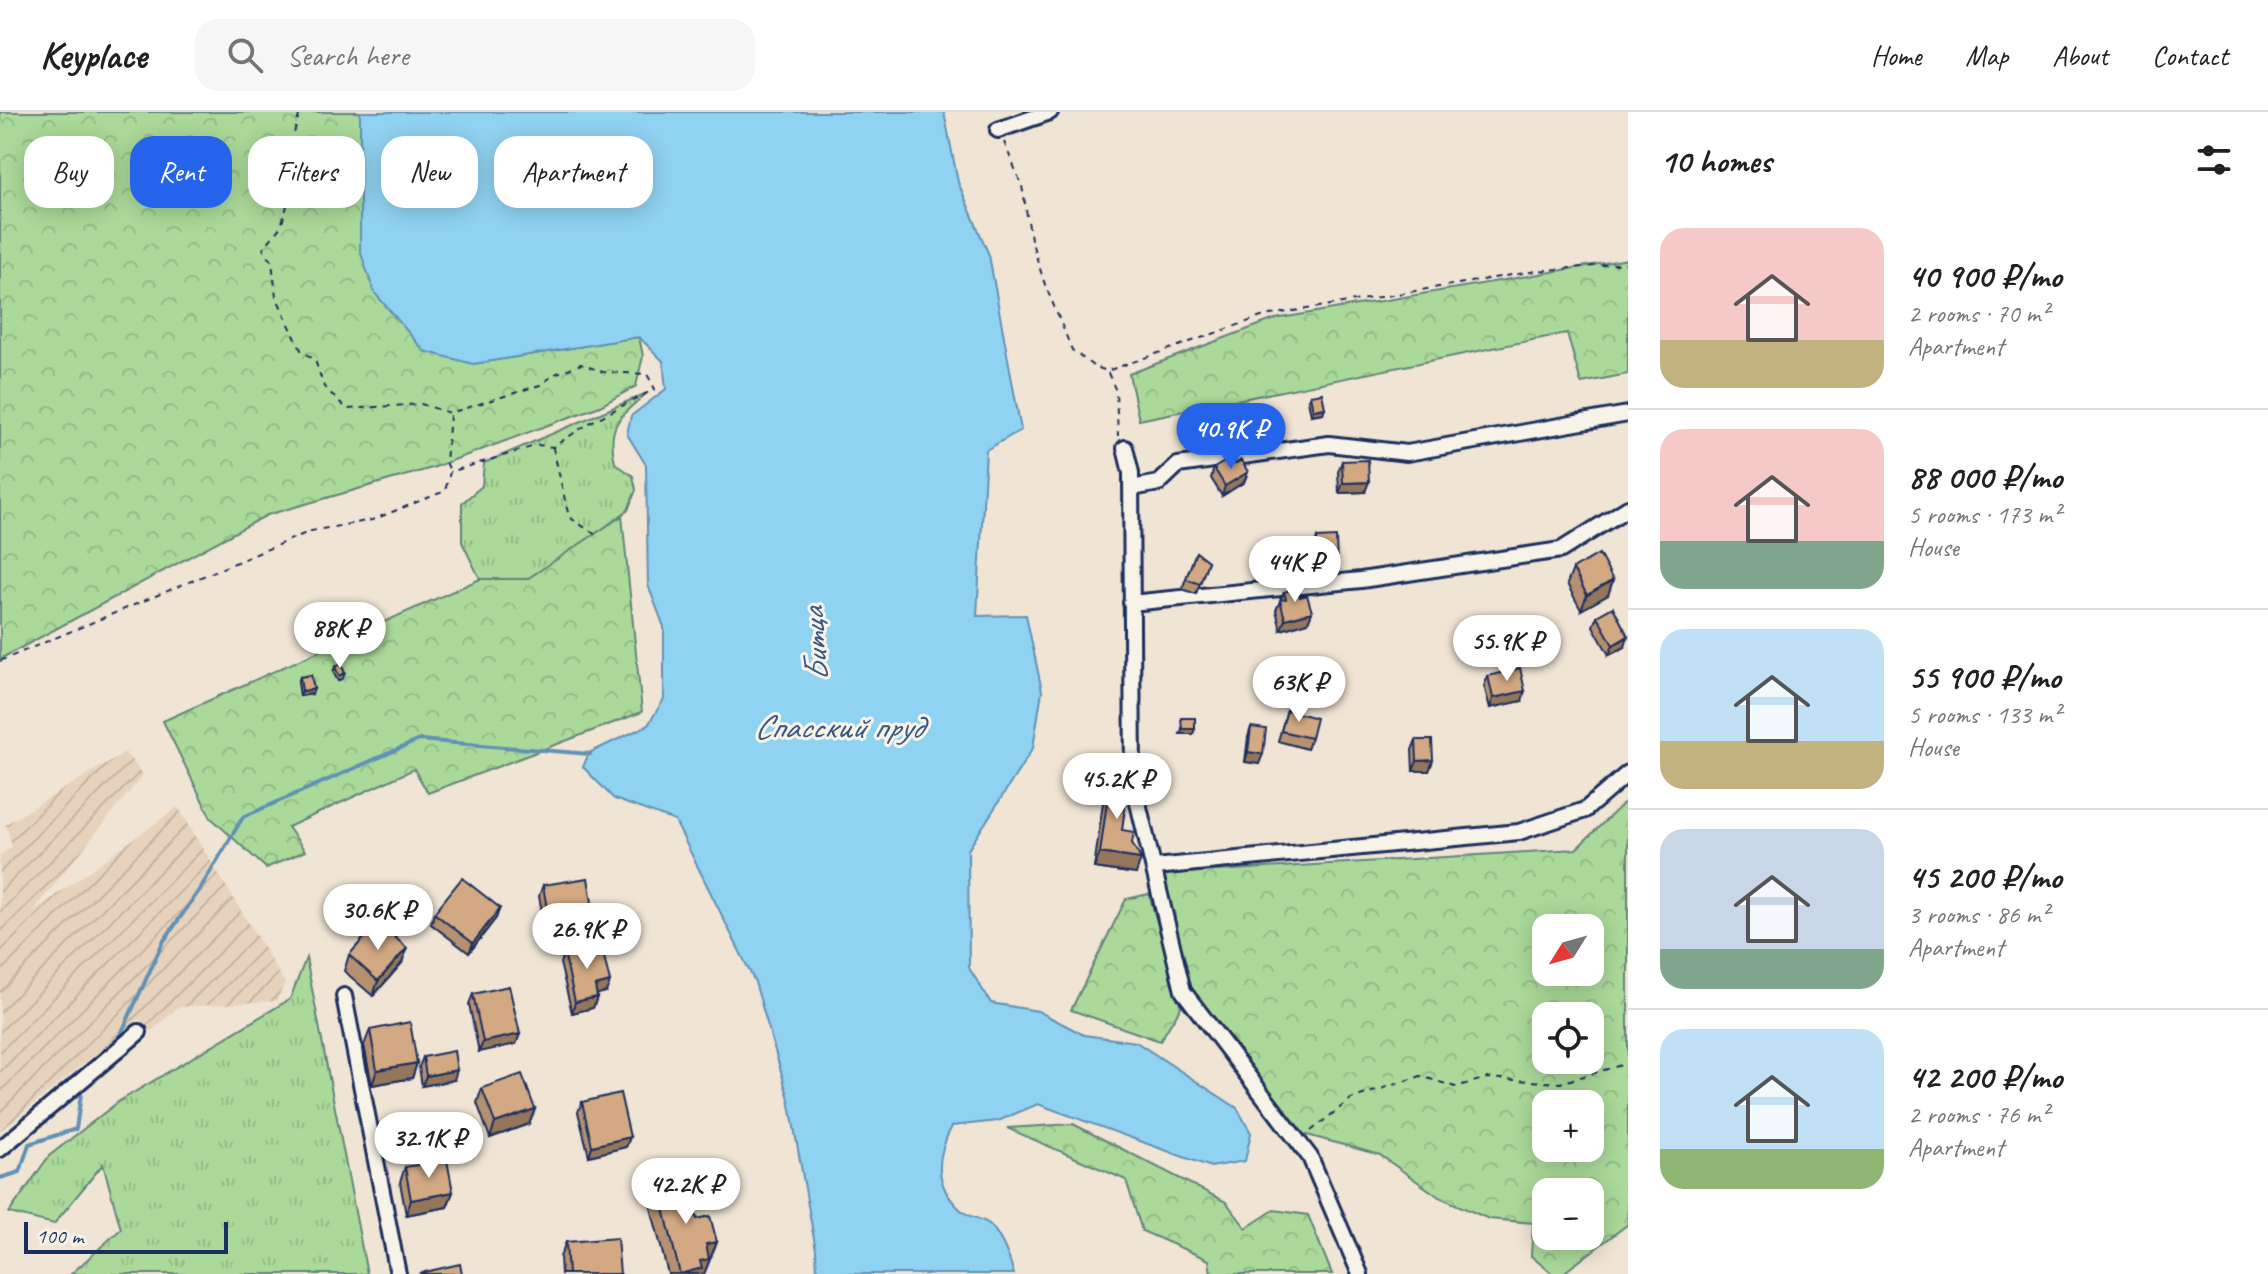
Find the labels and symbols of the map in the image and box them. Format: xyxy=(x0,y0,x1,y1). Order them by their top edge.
pin: 40.9K ₽ xyxy=(1157,403,1305,471)
pin: 44K ₽ xyxy=(1239,536,1351,604)
pin: 88K ₽ xyxy=(284,602,396,670)
water label: Битца xyxy=(790,603,839,683)
pin: 55.9K ₽ xyxy=(1433,615,1581,683)
pin: 63K ₽ xyxy=(1243,656,1355,724)
water label: Спасский пруд xyxy=(754,705,930,748)
pin: 45.2K ₽ xyxy=(1043,753,1191,821)
pin: 30.6K ₽ xyxy=(304,884,452,952)
pin: 26.9K ₽ xyxy=(513,903,661,971)
north arrow xyxy=(1532,914,1604,986)
pin: 32.1K ₽ xyxy=(355,1112,503,1180)
pin: 42.2K ₽ xyxy=(612,1158,760,1226)
scale bar xyxy=(24,1218,228,1254)

